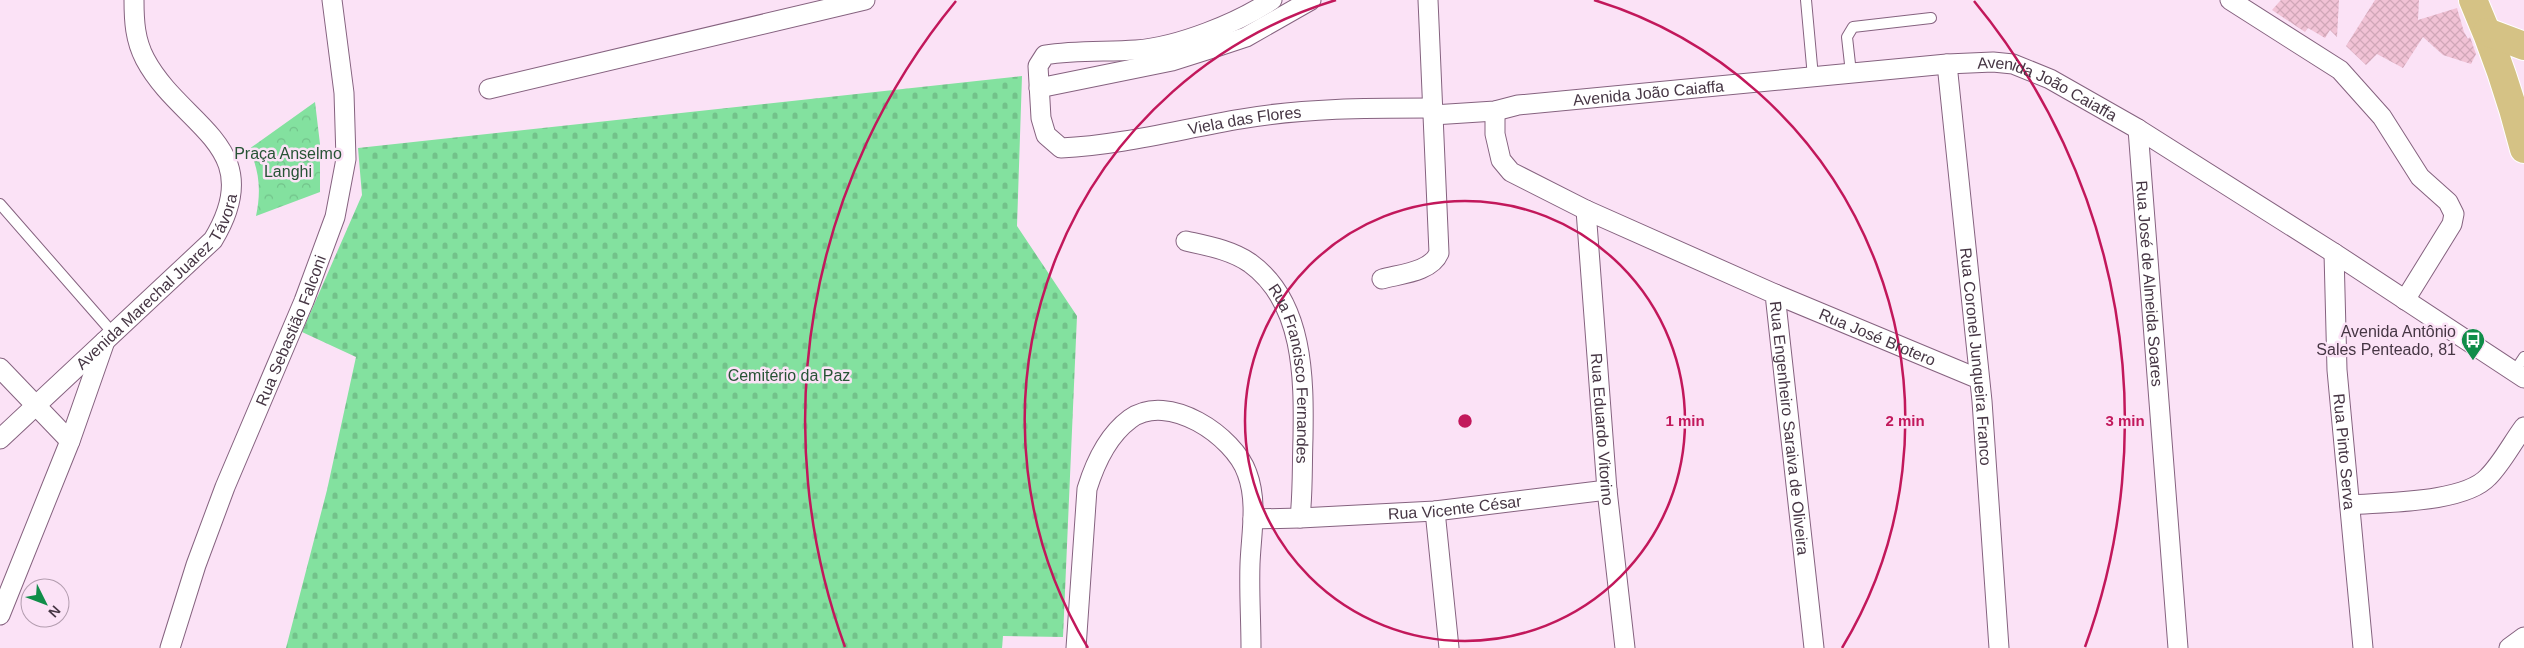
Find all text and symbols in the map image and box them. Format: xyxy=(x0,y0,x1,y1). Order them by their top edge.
street label: Avenida João Caiaffa xyxy=(1977,53,2120,124)
street label: Avenida João Caiaffa xyxy=(1572,77,1725,108)
street label: Viela das Flores xyxy=(1186,103,1302,137)
park label: Praça Anselmo Langhi xyxy=(234,145,342,180)
street label: Rua José de Almeida Soares xyxy=(2134,180,2166,387)
street label: Avenida Marechal Juarez Távora xyxy=(72,192,240,372)
street label: Rua Coronel Junqueira Franco xyxy=(1958,247,1995,466)
street label: Rua Sebastião Falconi xyxy=(252,253,329,408)
street label: Rua Francisco Fernandes xyxy=(1266,280,1312,464)
street label: Rua Engenheiro Saraiva de Oliveira xyxy=(1767,300,1812,556)
street label: Rua José Brotero xyxy=(1817,305,1938,369)
place label: Avenida Antônio Sales Penteado, 81 xyxy=(2316,323,2456,358)
bus stop icon: Avenida Antônio Sales Penteado, 81 xyxy=(2460,327,2486,361)
street label: Rua Eduardo Vitorino xyxy=(1588,353,1617,507)
park label: Cemitério da Paz xyxy=(728,367,850,384)
street label: Rua Pinto Serva xyxy=(2331,393,2359,511)
centre of rings xyxy=(1456,412,1474,430)
text: 1 min xyxy=(1665,412,1705,429)
text: 2 min xyxy=(1885,412,1925,429)
text: 3 min xyxy=(2105,412,2145,429)
street label: Rua Vicente César xyxy=(1387,492,1523,522)
north arrow xyxy=(20,578,70,628)
text: N xyxy=(45,603,64,621)

